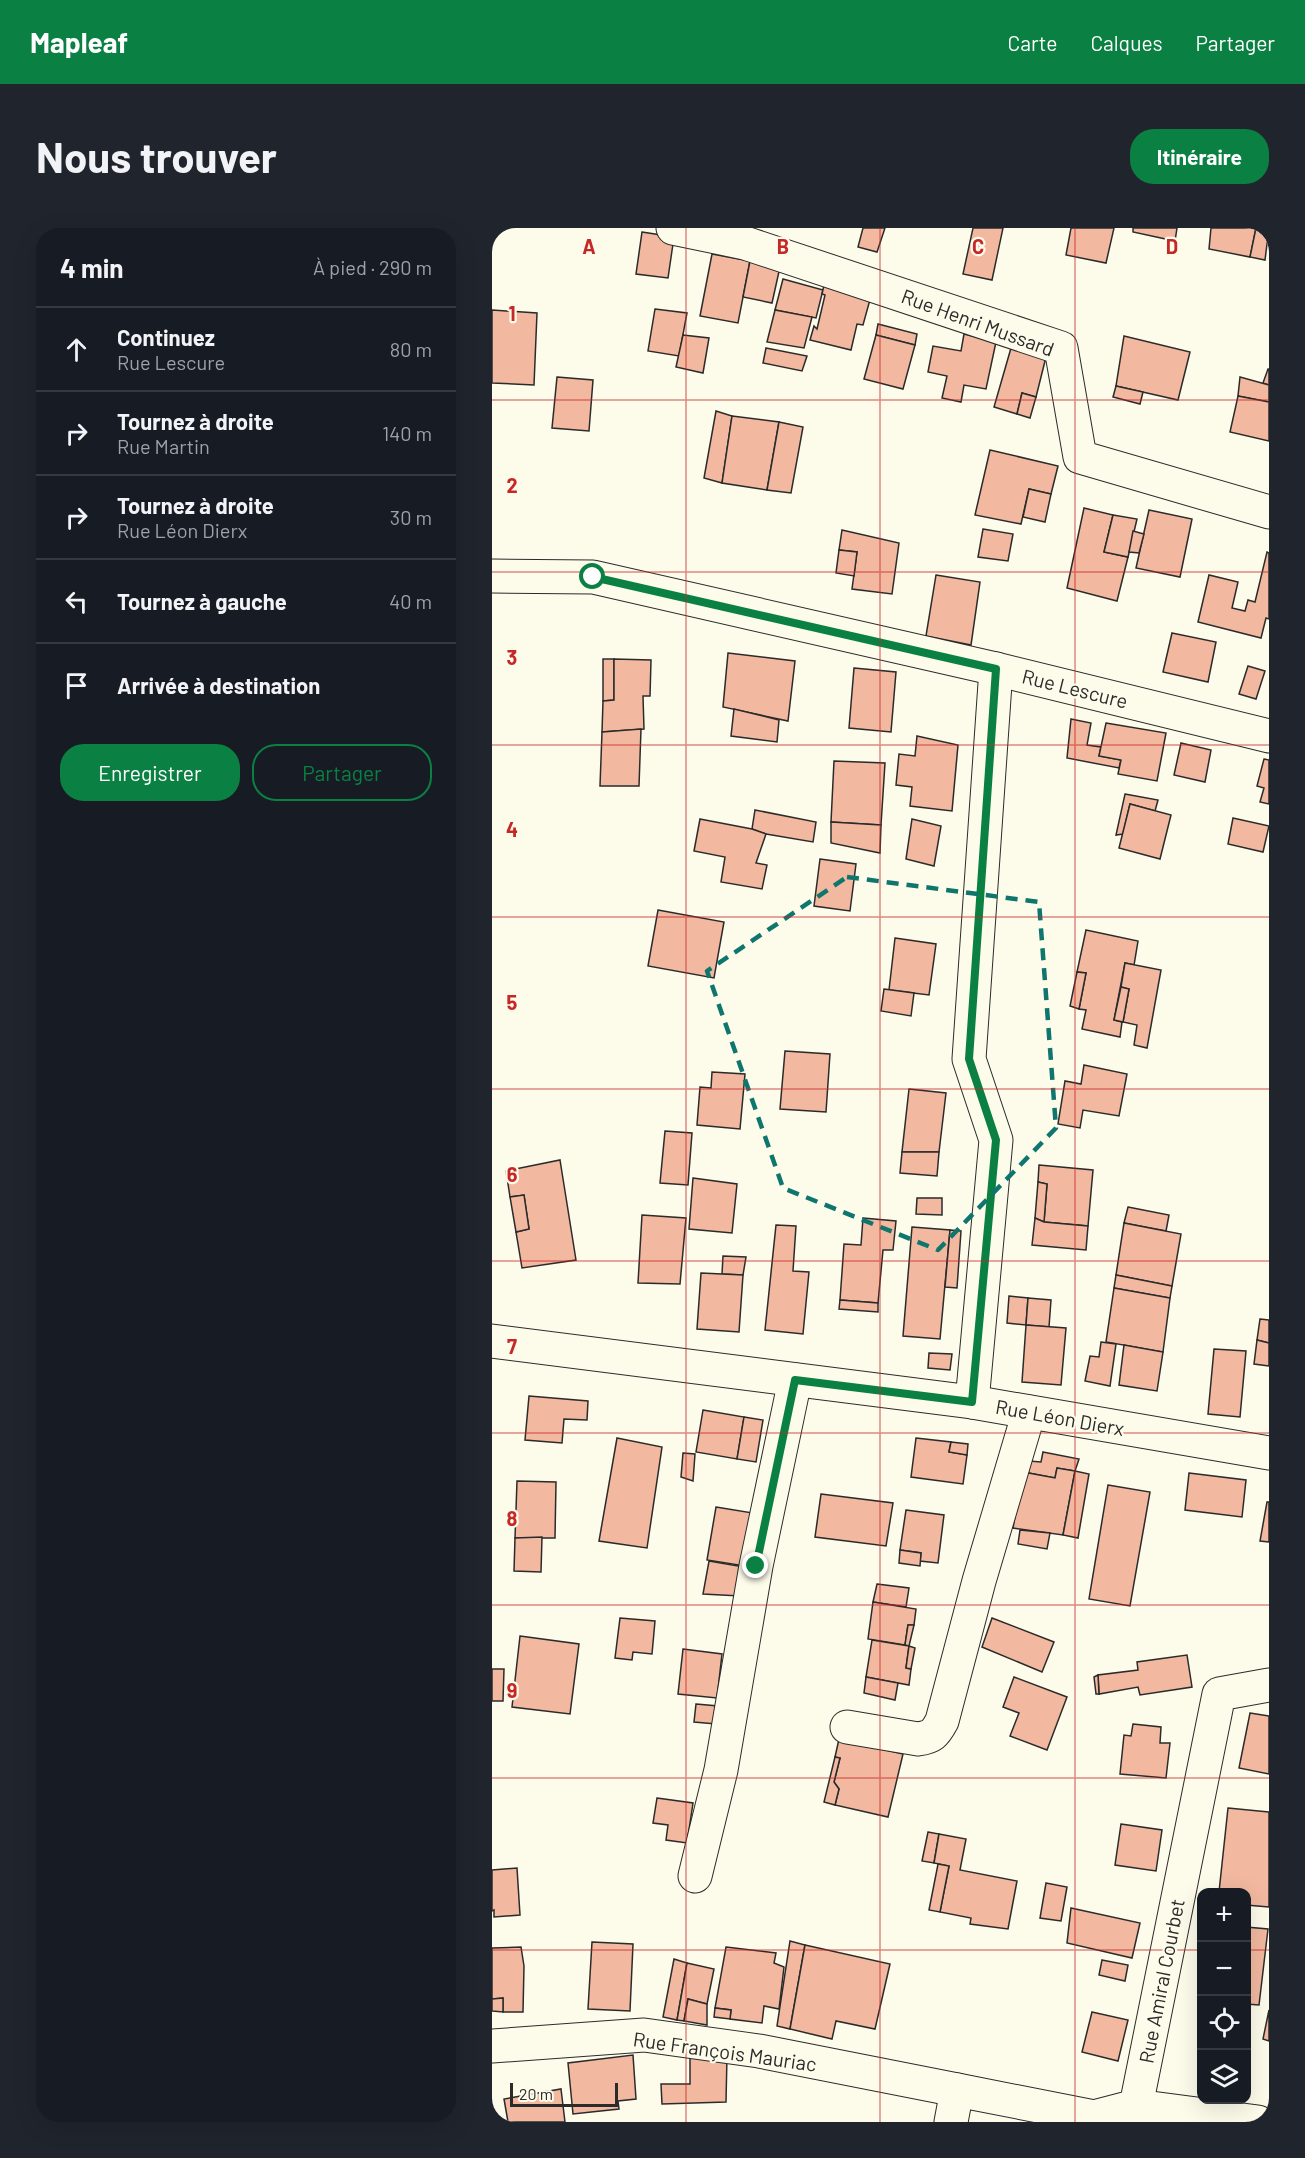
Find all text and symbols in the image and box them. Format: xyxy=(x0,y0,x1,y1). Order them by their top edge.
text: Mapleaf xyxy=(30,25,128,59)
text: Carte xyxy=(1008,30,1057,55)
text: Calques xyxy=(1090,30,1163,55)
text: Partager xyxy=(1196,30,1275,55)
button: Itinéraire xyxy=(1130,129,1269,184)
text: Nous trouver xyxy=(36,131,277,181)
text: A xyxy=(582,234,596,258)
text: B xyxy=(777,234,789,258)
text: C xyxy=(972,234,984,258)
text: D xyxy=(1166,234,1178,258)
text: 4 min xyxy=(60,252,124,283)
text: À pied · 290 m xyxy=(313,255,432,279)
street label: Rue Henri Mussard xyxy=(898,283,1058,361)
text: 1 xyxy=(508,301,516,325)
text: Continuez xyxy=(117,324,215,350)
icon: ahead xyxy=(60,333,93,366)
text: 80 m xyxy=(390,337,432,361)
text: Rue Lescure xyxy=(117,350,225,374)
text: Tournez à droite xyxy=(117,408,274,434)
icon: right xyxy=(60,417,93,450)
text: 140 m xyxy=(382,421,432,445)
text: Rue Martin xyxy=(117,434,210,458)
text: 2 xyxy=(506,473,518,497)
text: Tournez à droite xyxy=(117,492,274,518)
icon: right xyxy=(60,501,93,534)
text: 30 m xyxy=(390,505,432,529)
text: Rue Léon Dierx xyxy=(117,518,247,542)
route start xyxy=(579,563,605,589)
icon: left xyxy=(60,585,93,618)
text: Tournez à gauche xyxy=(117,588,287,614)
text: 40 m xyxy=(389,589,432,613)
text: 3 xyxy=(507,645,517,669)
street label: Rue Lescure xyxy=(1020,663,1130,713)
icon: arrive xyxy=(60,669,93,702)
text: Arrivée à destination xyxy=(117,672,320,698)
button: Enregistrer xyxy=(60,744,240,801)
button: Partager xyxy=(252,744,432,801)
text: 4 xyxy=(506,817,518,841)
text: 5 xyxy=(507,990,518,1014)
text: 6 xyxy=(507,1162,518,1186)
text: 7 xyxy=(507,1334,517,1358)
street label: Rue Léon Dierx xyxy=(994,1394,1127,1440)
text: 8 xyxy=(507,1506,518,1530)
route end xyxy=(742,1552,768,1578)
text: 9 xyxy=(507,1678,517,1702)
map controls xyxy=(1197,1888,1251,2104)
button: + xyxy=(1197,1888,1251,1942)
street label: Rue Amiral Courbet xyxy=(1133,1897,1189,2065)
button: − xyxy=(1197,1942,1251,1996)
button: locate xyxy=(1197,1996,1251,2050)
street label: Rue François Mauriac xyxy=(632,2026,818,2076)
button: layers xyxy=(1197,2050,1251,2104)
scale bar xyxy=(510,2080,618,2108)
text: 20 m xyxy=(519,2084,553,2103)

